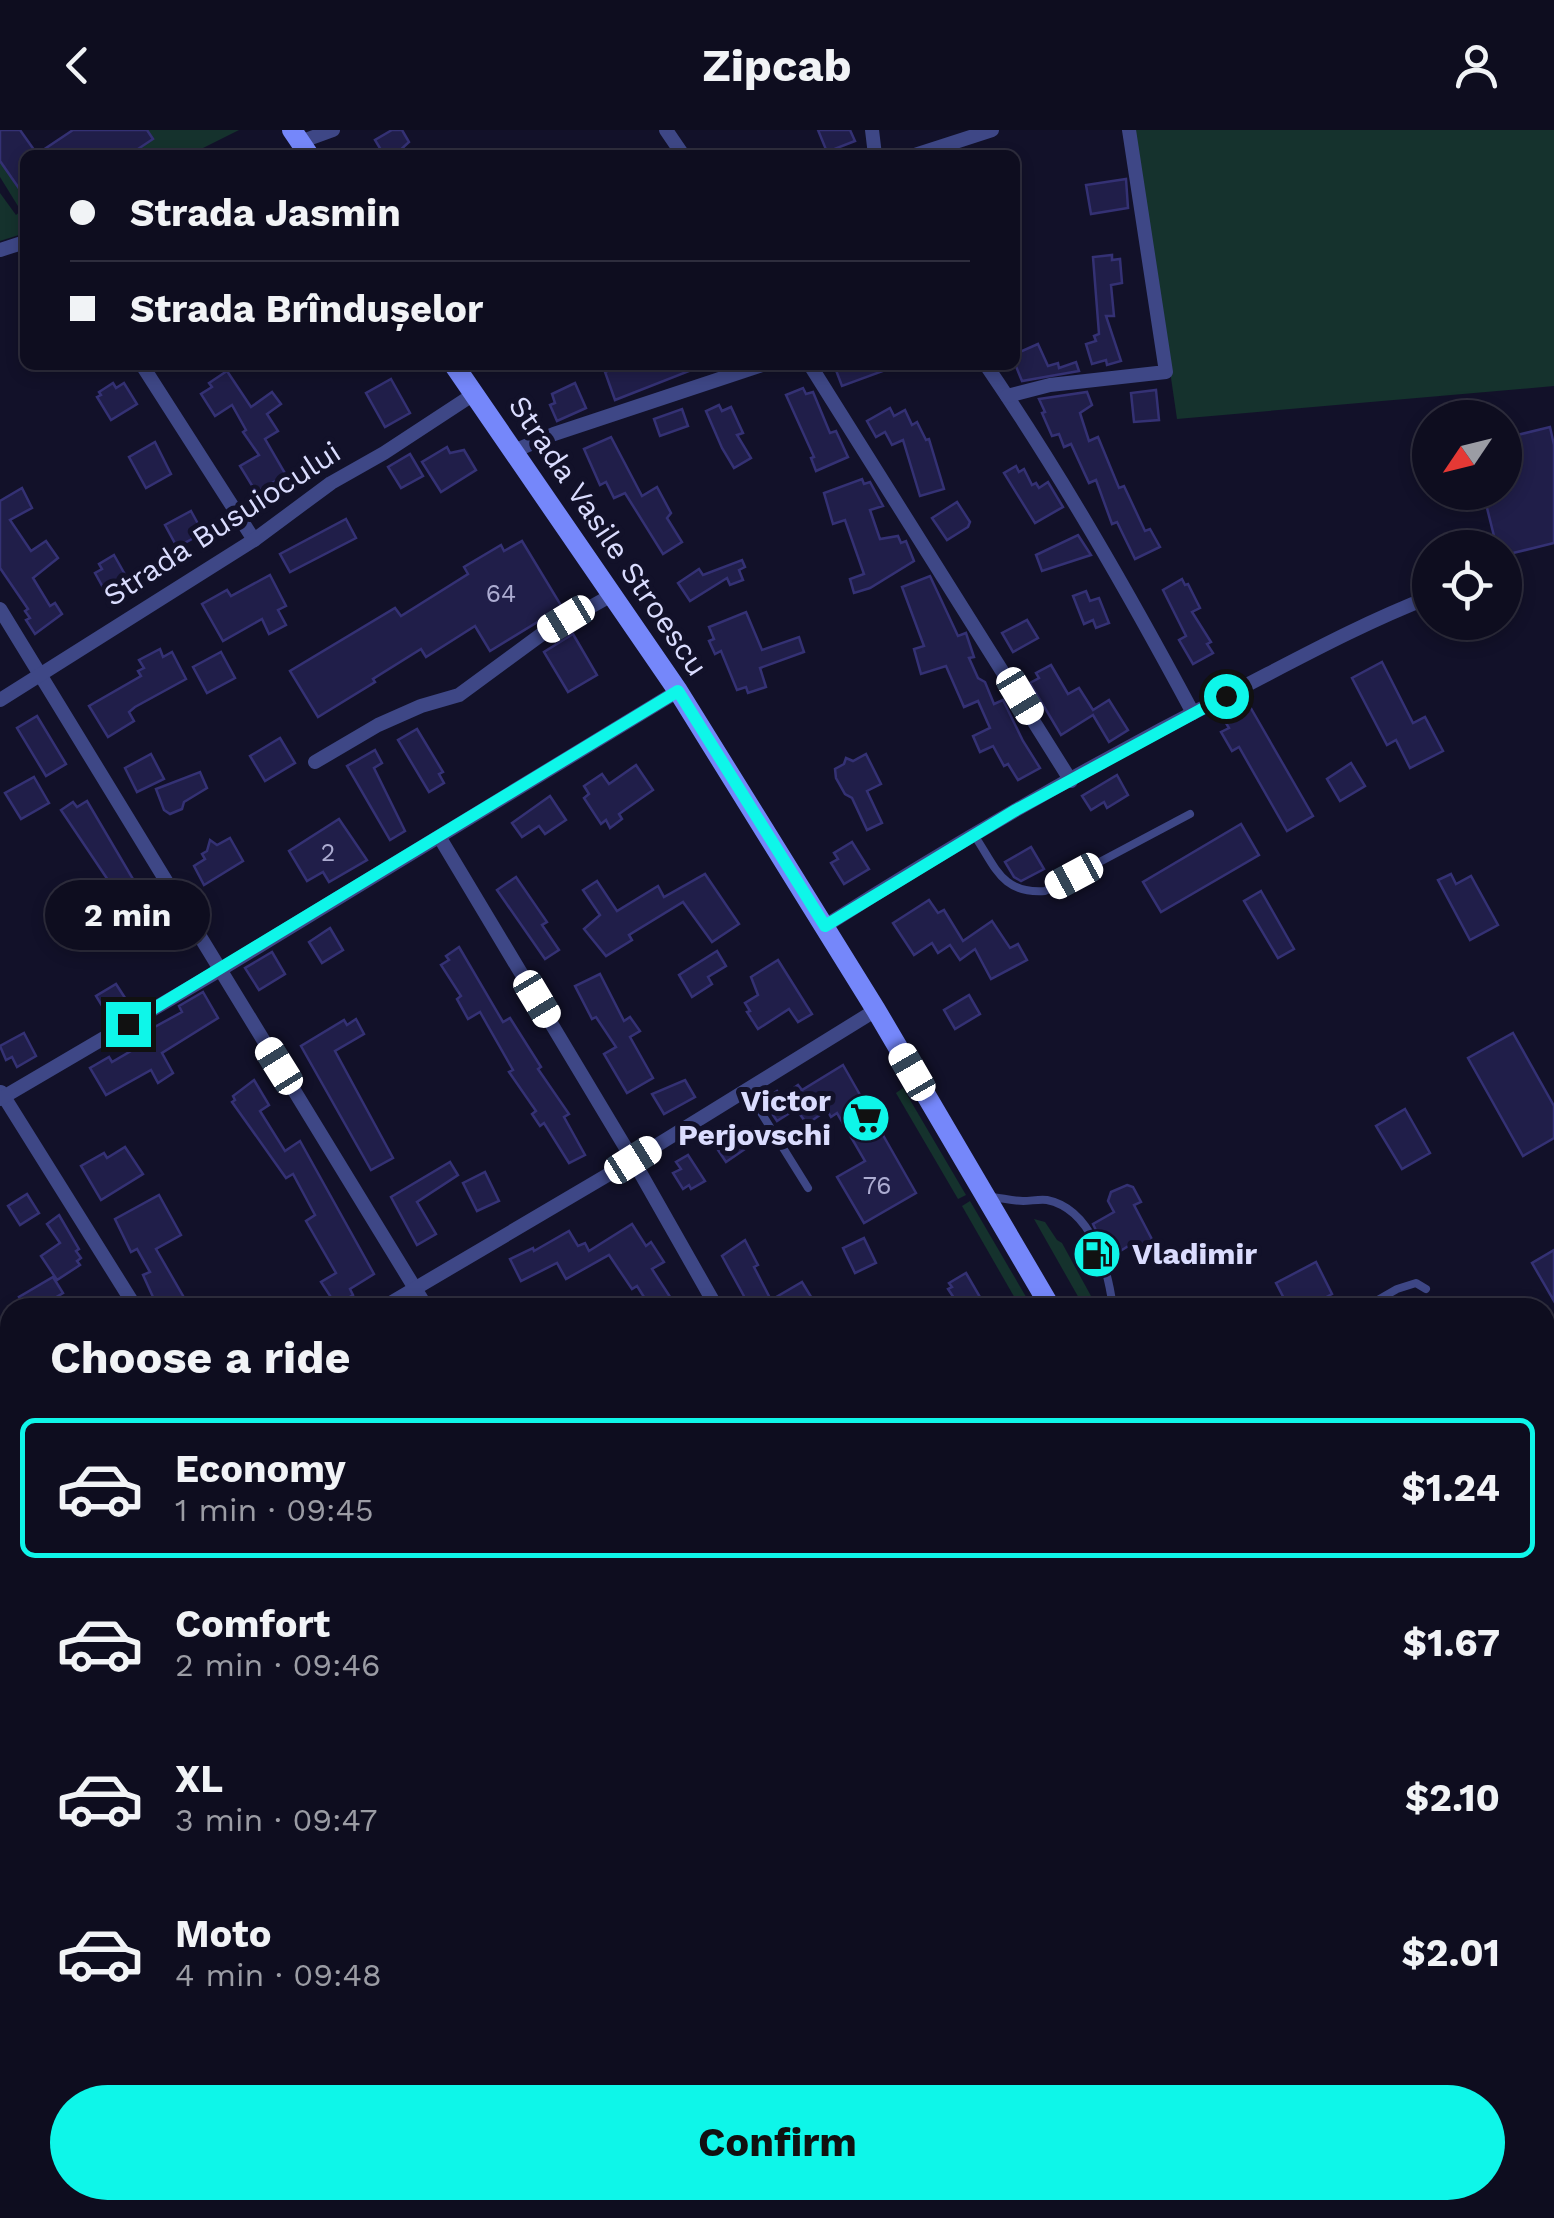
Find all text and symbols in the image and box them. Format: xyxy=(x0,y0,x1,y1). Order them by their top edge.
icon: back xyxy=(50,38,105,93)
icon: person xyxy=(1449,38,1504,93)
text: Zipcab xyxy=(702,39,852,92)
text: Strada Jasmin xyxy=(130,191,401,235)
text: Strada Brîndușelor xyxy=(130,287,483,331)
street label: Strada Vasile Stroescu xyxy=(502,389,715,682)
north arrow xyxy=(1412,400,1522,510)
map controls xyxy=(1412,400,1522,640)
street label: Strada Busuiocului xyxy=(97,434,347,613)
button: locate xyxy=(1412,530,1522,640)
house number: 64 xyxy=(486,579,516,608)
car xyxy=(533,591,599,647)
car xyxy=(992,663,1048,729)
route start xyxy=(1204,674,1249,719)
house number: 2 xyxy=(321,838,335,867)
car xyxy=(1040,849,1108,903)
callout: 2 min xyxy=(46,879,210,949)
text: 2 min xyxy=(84,896,171,934)
car xyxy=(509,966,565,1032)
route end xyxy=(106,1002,151,1047)
car xyxy=(250,1033,308,1099)
car xyxy=(884,1039,940,1105)
place label: Victor Perjovschi xyxy=(678,1083,831,1152)
supermarket icon: Victor Perjovschi xyxy=(840,1092,892,1144)
car xyxy=(600,1131,666,1189)
house number: 76 xyxy=(863,1171,891,1200)
fuel station icon: Vladimir xyxy=(1071,1228,1123,1280)
place label: Vladimir xyxy=(1132,1236,1257,1271)
text: Choose a ride xyxy=(50,1331,350,1384)
icon: car xyxy=(55,1443,145,1533)
text: Economy xyxy=(175,1447,346,1491)
text: $1.24 xyxy=(1402,1466,1500,1510)
text: 1 min · 09:45 xyxy=(175,1491,374,1529)
icon: car xyxy=(55,1598,145,1688)
text: Comfort xyxy=(175,1602,330,1646)
text: $1.67 xyxy=(1403,1621,1500,1665)
text: 2 min · 09:46 xyxy=(175,1646,381,1684)
icon: car xyxy=(55,1753,145,1843)
text: XL xyxy=(175,1757,223,1801)
text: $2.10 xyxy=(1405,1776,1500,1820)
text: 3 min · 09:47 xyxy=(175,1801,377,1839)
icon: car xyxy=(55,1908,145,1998)
text: Moto xyxy=(175,1912,271,1956)
text: $2.01 xyxy=(1401,1931,1500,1975)
text: 4 min · 09:48 xyxy=(175,1956,382,1994)
button: Confirm xyxy=(50,2085,1505,2200)

